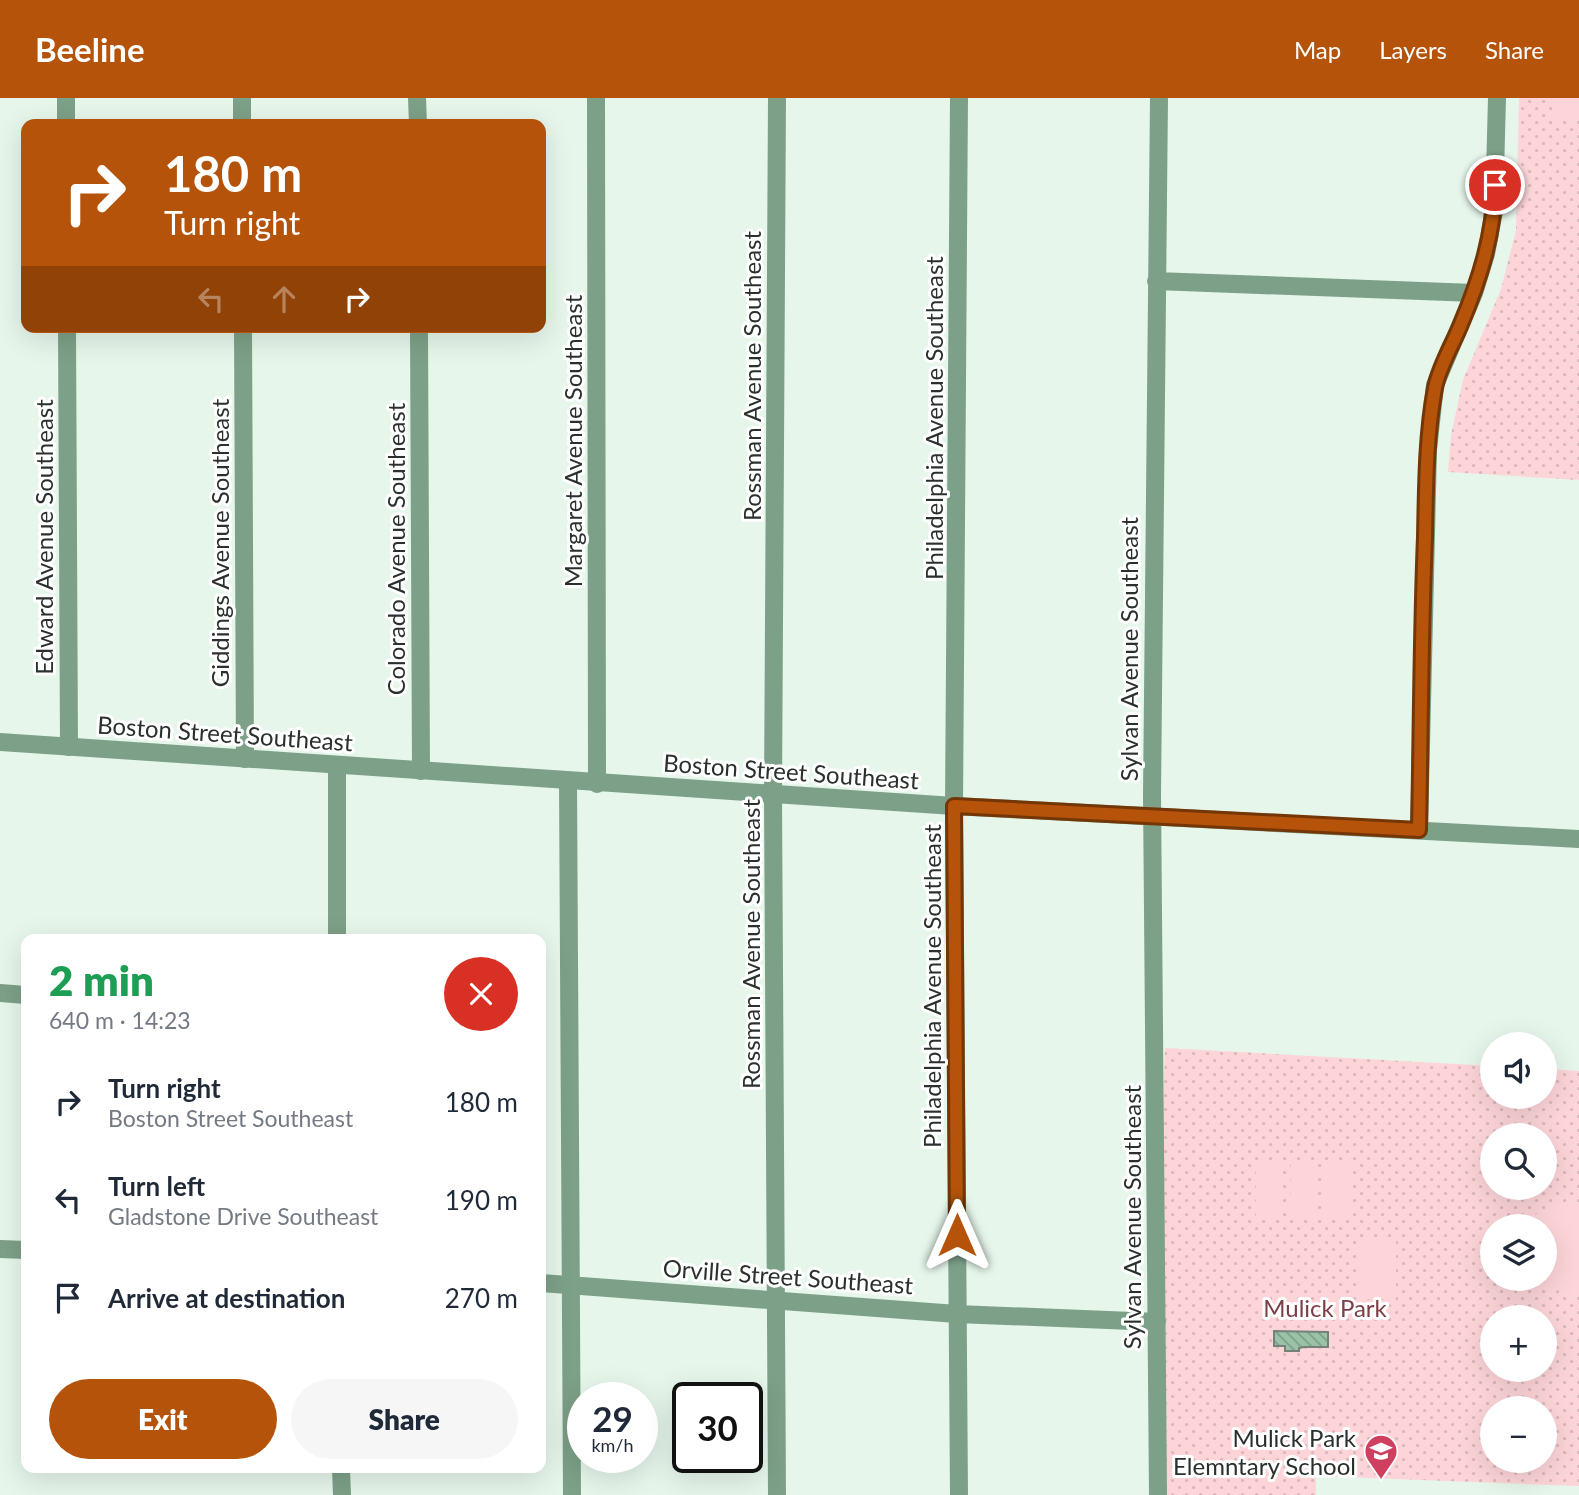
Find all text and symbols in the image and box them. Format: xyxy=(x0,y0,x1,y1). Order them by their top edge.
text: Beeline xyxy=(35,29,145,69)
text: Map xyxy=(1294,35,1341,64)
text: Layers xyxy=(1379,35,1447,64)
text: Share xyxy=(1485,35,1544,64)
text: 180 m xyxy=(164,144,302,202)
icon: right xyxy=(49,147,140,238)
pin xyxy=(1465,155,1525,215)
icon: arrive xyxy=(1476,166,1514,204)
text: Turn right xyxy=(164,203,300,242)
street label: Rossman Avenue Southeast xyxy=(737,231,766,521)
street label: Philadelphia Avenue Southeast xyxy=(919,256,948,580)
icon: left xyxy=(192,280,230,318)
icon: ahead xyxy=(265,280,303,318)
icon: right xyxy=(338,280,376,318)
street label: Margaret Avenue Southeast xyxy=(558,294,587,587)
street label: Giddings Avenue Southeast xyxy=(205,398,234,687)
street label: Edward Avenue Southeast xyxy=(29,399,58,675)
street label: Colorado Avenue Southeast xyxy=(381,402,410,695)
street label: Sylvan Avenue Southeast xyxy=(1114,516,1143,781)
street label: Boston Street Southeast xyxy=(96,710,354,756)
street label: Boston Street Southeast xyxy=(662,748,920,794)
street label: Rossman Avenue Southeast xyxy=(736,799,765,1089)
street label: Philadelphia Avenue Southeast xyxy=(917,824,946,1148)
text: 2 min xyxy=(49,955,154,1005)
button: close xyxy=(444,957,518,1031)
text: 640 m · 14:23 xyxy=(49,1006,191,1034)
map controls xyxy=(1480,1032,1557,1473)
button: sound xyxy=(1480,1032,1557,1109)
text: Turn right xyxy=(108,1072,221,1104)
icon: right xyxy=(49,1083,87,1121)
street label: Sylvan Avenue Southeast xyxy=(1117,1084,1146,1349)
text: 180 m xyxy=(445,1086,518,1118)
text: Boston Street Southeast xyxy=(108,1104,353,1132)
button: search xyxy=(1480,1123,1557,1200)
text: Turn left xyxy=(108,1170,205,1202)
icon: left xyxy=(49,1181,87,1219)
text: 190 m xyxy=(445,1184,518,1216)
position arrow xyxy=(920,1198,994,1272)
text: Gladstone Drive Southeast xyxy=(108,1202,378,1230)
button: layers xyxy=(1480,1214,1557,1291)
street label: Orville Street Southeast xyxy=(662,1253,915,1299)
icon: arrive xyxy=(49,1279,87,1317)
text: Arrive at destination xyxy=(108,1282,345,1314)
text: 270 m xyxy=(445,1282,518,1314)
park label: Mulick Park xyxy=(1263,1293,1388,1322)
button: + xyxy=(1480,1305,1557,1382)
button: Exit xyxy=(49,1379,277,1459)
button: Share xyxy=(291,1379,518,1459)
speed limit sign: 30 xyxy=(672,1382,763,1473)
button: − xyxy=(1480,1396,1557,1473)
text: 29 xyxy=(592,1397,633,1439)
place label: Mulick Park Elemntary School xyxy=(1173,1423,1357,1480)
school or university icon: Mulick Park Elemntary School xyxy=(1362,1432,1400,1481)
text: km/h xyxy=(591,1434,634,1456)

